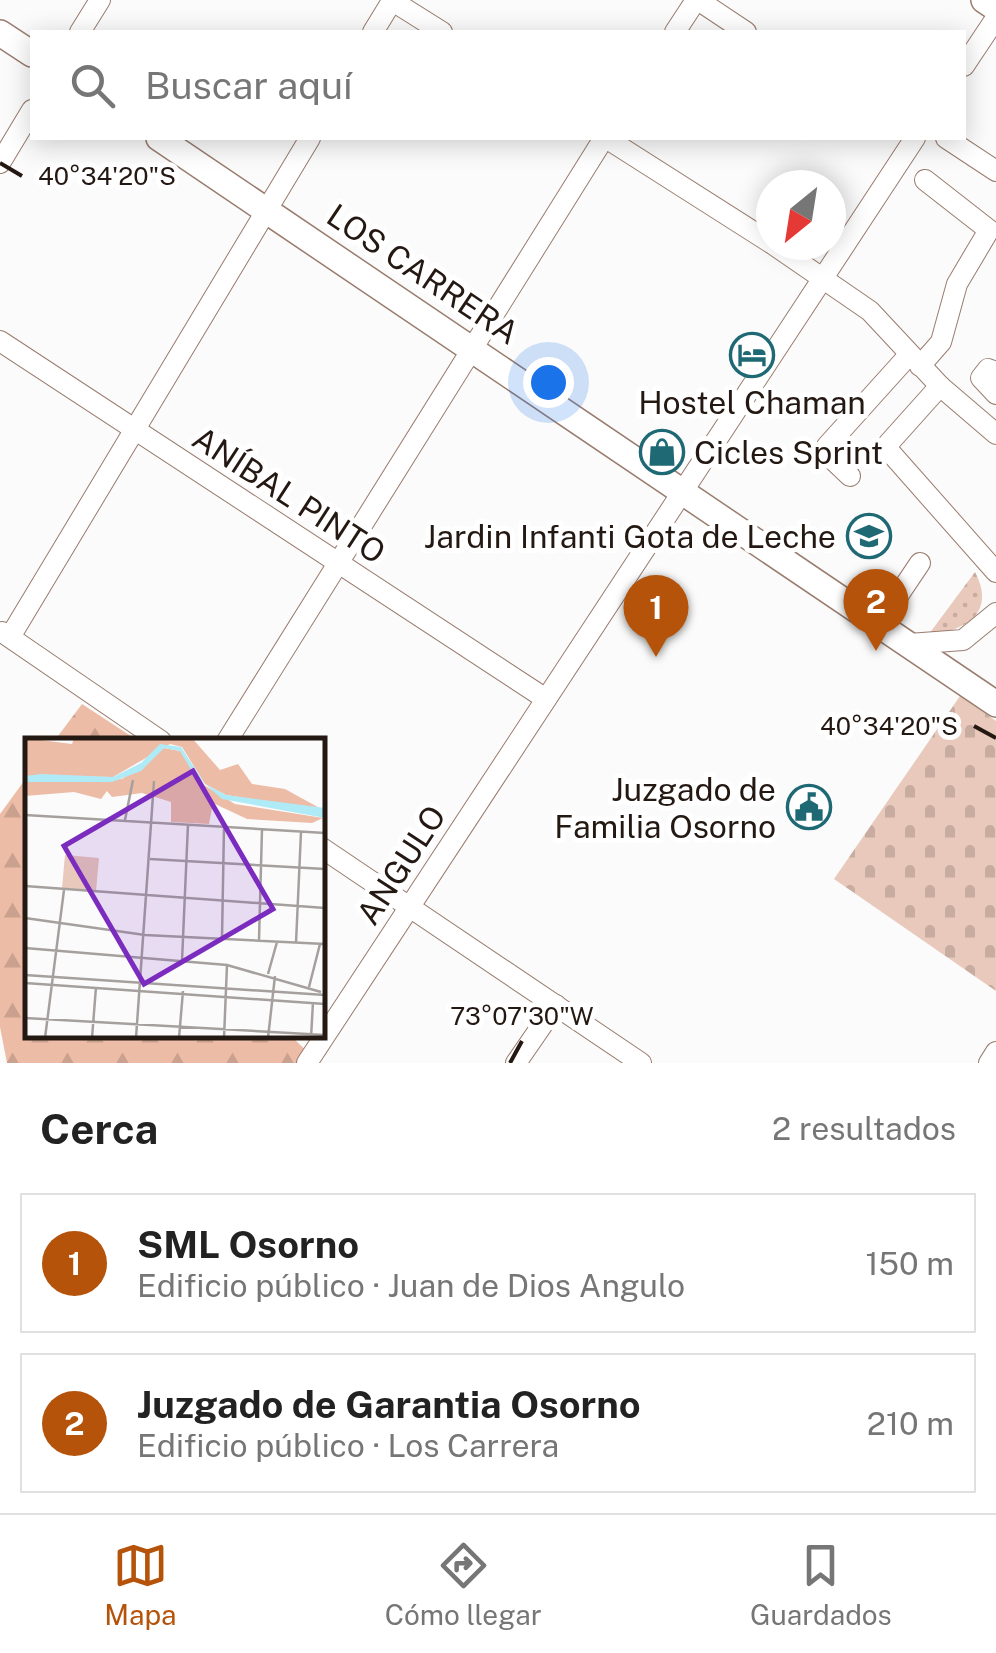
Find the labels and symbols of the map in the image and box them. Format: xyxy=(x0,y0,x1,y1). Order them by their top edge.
text: 40°34'20"S xyxy=(38,161,176,191)
north arrow xyxy=(756,170,846,260)
street label: LOS CARRERA xyxy=(320,196,526,352)
hotel icon: Hostel Chaman xyxy=(729,332,775,378)
your location xyxy=(523,357,574,408)
place label: Hostel Chaman xyxy=(638,384,866,421)
street label: ANÍBAL PINTO xyxy=(186,419,392,571)
shop icon: Cicles Sprint xyxy=(639,429,685,475)
place label: Cicles Sprint xyxy=(694,434,883,471)
school or university icon: Jardin Infanti Gota de Leche xyxy=(846,513,892,559)
place label: Jardin Infanti Gota de Leche xyxy=(424,518,836,555)
pin: 2 xyxy=(844,568,908,651)
pin: 1 xyxy=(624,574,688,657)
text: 40°34'20"S xyxy=(820,711,958,741)
inset map xyxy=(25,738,325,1038)
place label: Juzgado de Familia Osorno xyxy=(554,771,776,845)
public building icon: Juzgado de Familia Osorno xyxy=(786,784,832,830)
street label: ANGULO xyxy=(349,799,453,931)
text: 73°07'30"W xyxy=(450,1001,594,1031)

